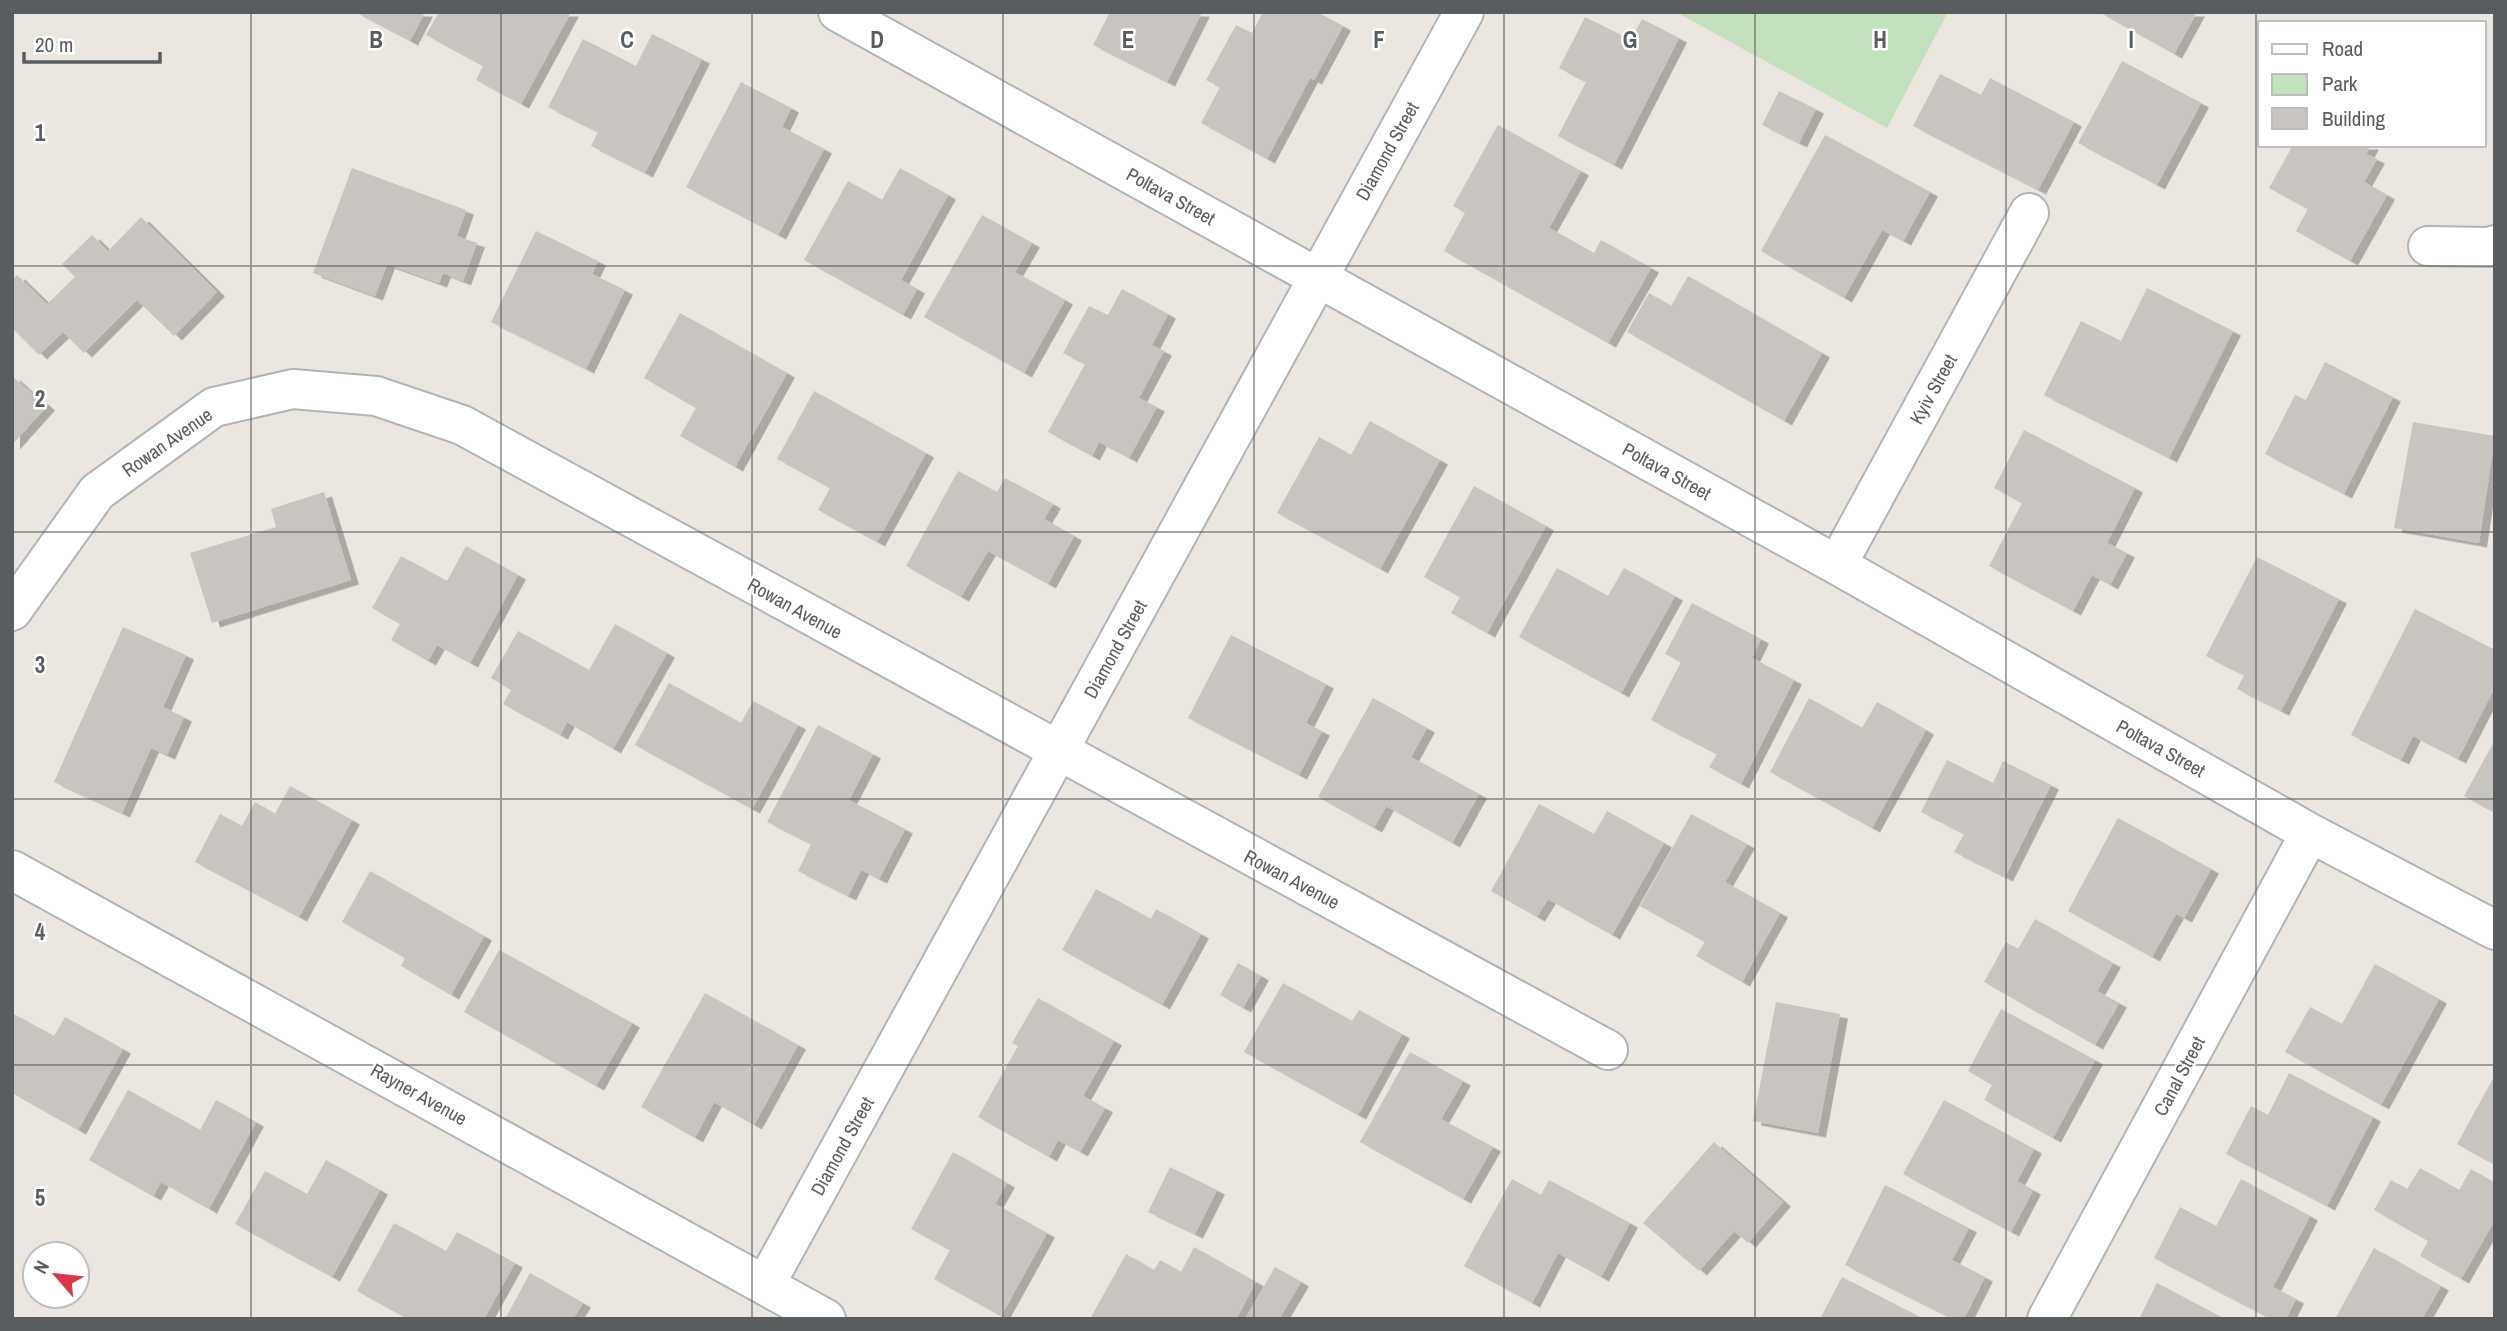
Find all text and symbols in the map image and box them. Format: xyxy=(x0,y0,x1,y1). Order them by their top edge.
scale bar xyxy=(24,21,161,65)
legend xyxy=(2258,21,2486,147)
text: B xyxy=(369,24,383,55)
text: C xyxy=(620,24,634,55)
text: D xyxy=(870,24,884,55)
text: E xyxy=(1122,24,1134,55)
text: F xyxy=(1373,24,1385,55)
text: G xyxy=(1623,24,1637,55)
text: H xyxy=(1873,24,1887,55)
text: I xyxy=(2128,24,2134,55)
text: 20 m xyxy=(35,30,73,59)
text: Road xyxy=(2322,34,2363,63)
text: Park xyxy=(2322,69,2358,98)
street label: Diamond Street xyxy=(1349,96,1425,205)
text: Building xyxy=(2322,104,2386,133)
text: 1 xyxy=(35,117,46,148)
street label: Poltava Street xyxy=(1122,161,1221,231)
street label: Kyiv Street xyxy=(1903,349,1963,429)
text: 2 xyxy=(35,383,45,414)
street label: Rowan Avenue xyxy=(117,401,217,483)
street label: Poltava Street xyxy=(1618,436,1717,506)
street label: Rowan Avenue xyxy=(743,571,847,645)
street label: Diamond Street xyxy=(1077,594,1153,703)
text: 3 xyxy=(35,649,45,680)
street label: Poltava Street xyxy=(2112,713,2211,783)
street label: Rowan Avenue xyxy=(1240,843,1344,915)
text: 4 xyxy=(35,916,46,947)
street label: Canal Street xyxy=(2147,1031,2211,1120)
street label: Rayner Avenue xyxy=(366,1057,472,1131)
street label: Diamond Street xyxy=(804,1091,880,1200)
text: 5 xyxy=(35,1182,45,1213)
north arrow xyxy=(21,1240,91,1310)
text: N xyxy=(27,1256,55,1278)

